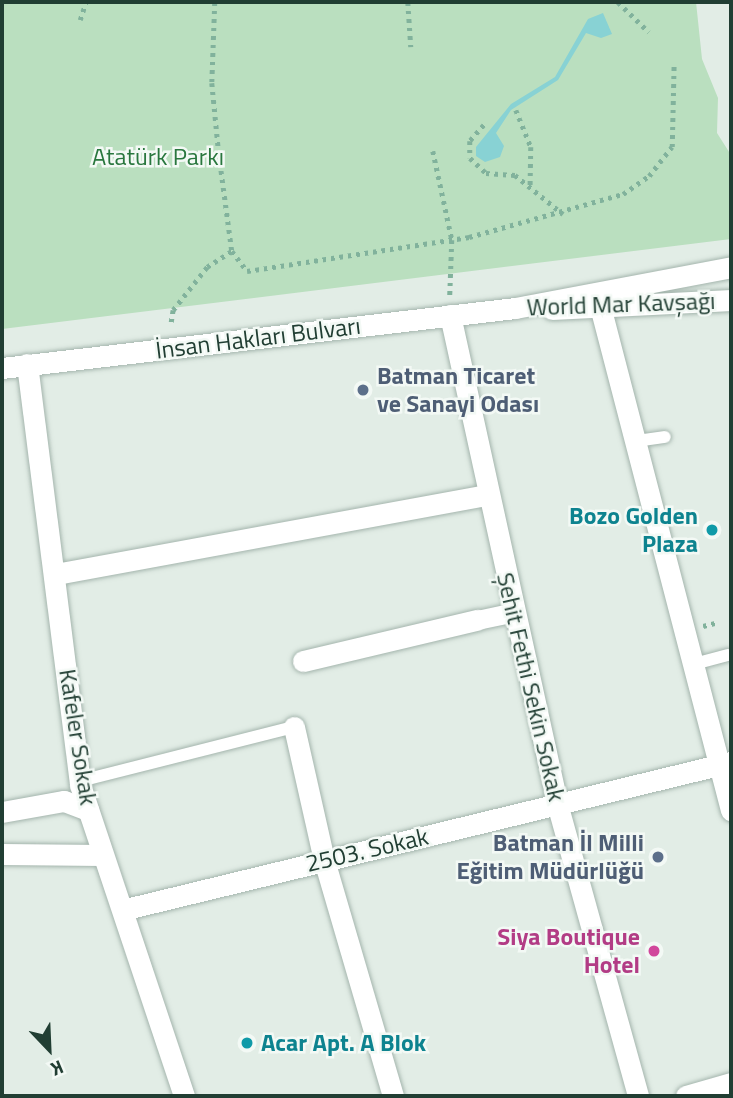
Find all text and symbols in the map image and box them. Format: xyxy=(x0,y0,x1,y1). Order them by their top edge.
park label: Atatürk Parkı xyxy=(92,143,224,171)
street label: World Mar Kavşağı xyxy=(526,286,716,322)
street label: İnsan Hakları Bulvarı xyxy=(154,311,362,365)
place label: Batman Ticaret ve Sanayi Odası xyxy=(377,362,539,418)
marker: Batman Ticaret ve Sanayi Odası xyxy=(355,382,371,398)
place label: Bozo Golden Plaza xyxy=(569,502,698,558)
marker: Bozo Golden Plaza xyxy=(704,522,720,538)
street label: Şehit Fethi Sekin Sokak xyxy=(491,570,571,804)
street label: Kafeler Sokak xyxy=(53,667,103,807)
street label: 2503. Sokak xyxy=(303,822,431,878)
place label: Batman İl Milli Eğitim Müdürlüğü xyxy=(457,829,644,885)
marker: Batman İl Milli Eğitim Müdürlüğü xyxy=(650,849,666,865)
place label: Siya Boutique Hotel xyxy=(497,923,640,979)
marker: Siya Boutique Hotel xyxy=(646,943,662,959)
north arrow xyxy=(14,1014,84,1084)
place label: Acar Apt. A Blok xyxy=(261,1029,426,1057)
marker: Acar Apt. A Blok xyxy=(239,1035,255,1051)
text: K xyxy=(47,1053,68,1084)

